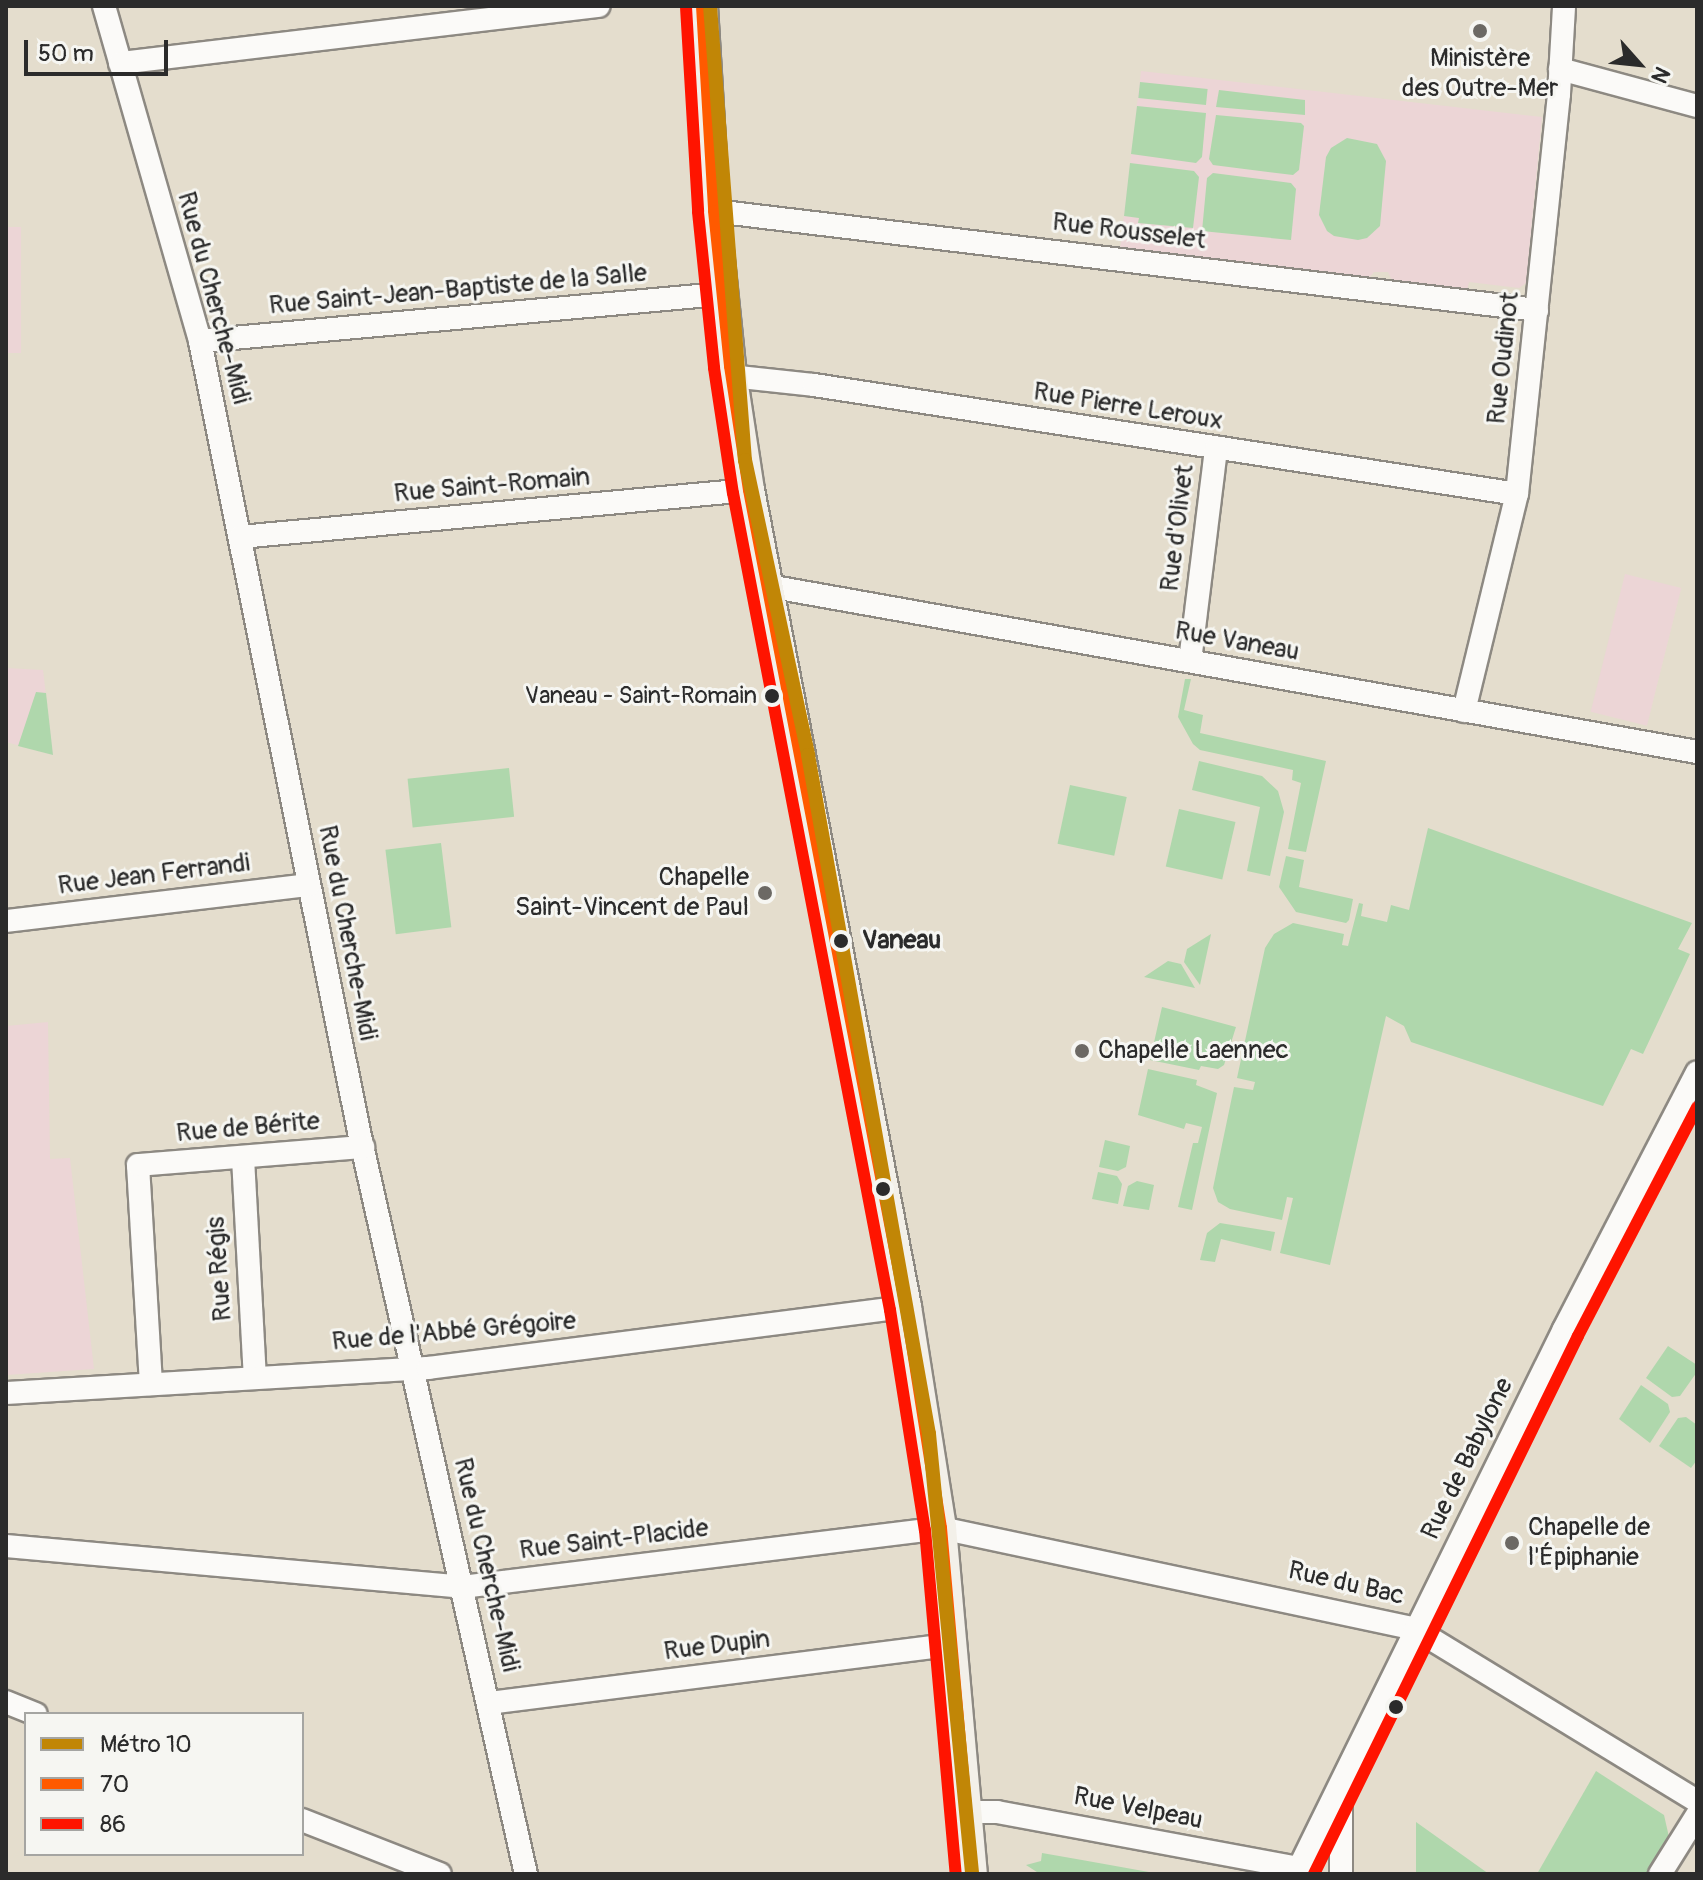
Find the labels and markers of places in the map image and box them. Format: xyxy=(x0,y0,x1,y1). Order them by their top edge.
marker: Ministère des Outre-Mer xyxy=(1471,22,1489,40)
place label: Ministère des Outre-Mer xyxy=(1402,43,1558,104)
place label: Vaneau - Saint-Romain xyxy=(525,682,757,710)
marker: Vaneau - Saint-Romain xyxy=(764,688,780,704)
place label: Chapelle Saint-Vincent de Paul xyxy=(515,862,749,924)
marker: Chapelle Saint-Vincent de Paul xyxy=(756,884,774,902)
place label: Vaneau xyxy=(862,925,941,957)
marker: Vaneau xyxy=(827,927,855,955)
place label: Chapelle Laennec xyxy=(1098,1035,1289,1067)
marker: Chapelle Laennec xyxy=(1073,1042,1091,1060)
unlabelled marker xyxy=(875,1181,891,1197)
place label: Chapelle de l'Épiphanie xyxy=(1528,1512,1650,1574)
marker: Chapelle de l'Épiphanie xyxy=(1503,1534,1521,1552)
unlabelled marker xyxy=(1388,1699,1404,1715)

